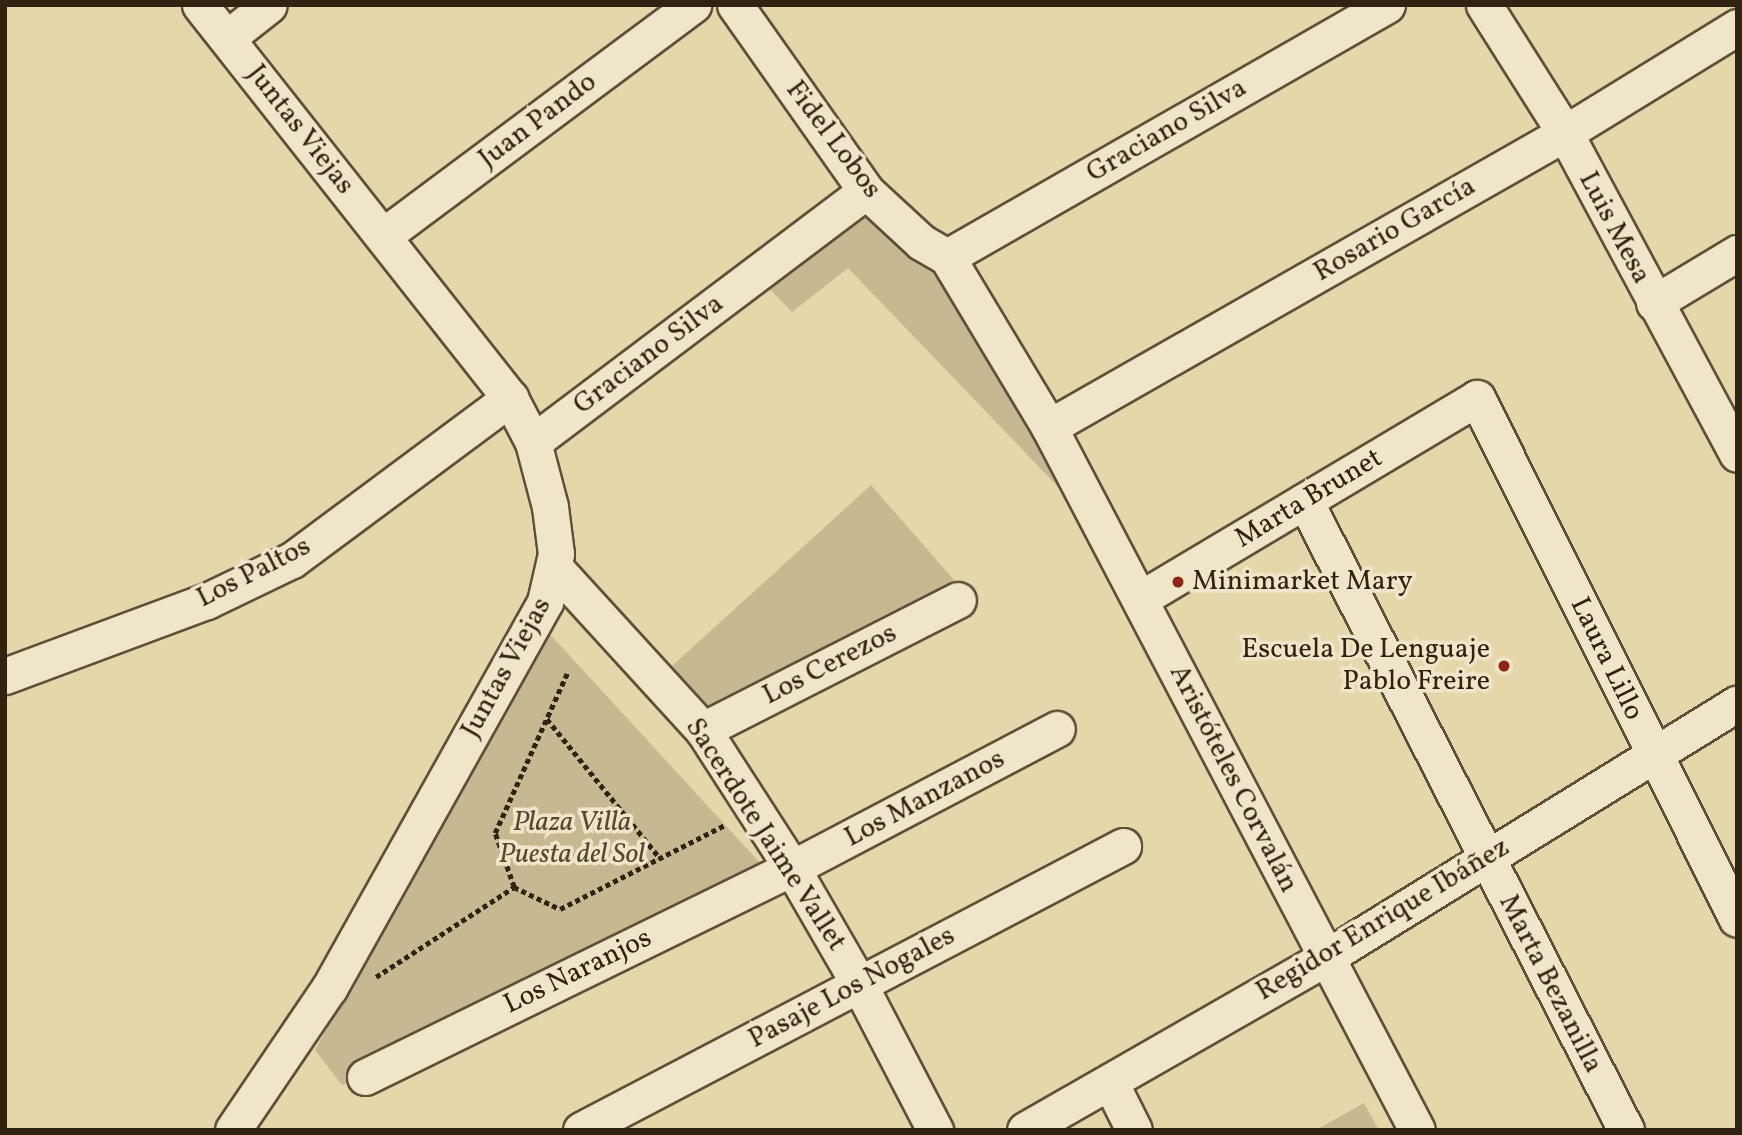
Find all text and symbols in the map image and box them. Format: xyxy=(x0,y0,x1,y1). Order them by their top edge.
street label: Juntas Viejas xyxy=(239,58,361,202)
street label: Juan Pando xyxy=(472,66,604,176)
street label: Graciano Silva xyxy=(1081,72,1253,190)
street label: Fidel Lobos xyxy=(778,74,888,206)
street label: Luis Mesa xyxy=(1570,166,1658,290)
street label: Rosario García xyxy=(1308,170,1482,290)
street label: Graciano Silva xyxy=(567,288,731,422)
street label: Marta Brunet xyxy=(1229,442,1389,556)
street label: Los Paltos xyxy=(191,530,317,616)
place label: Minimarket Mary xyxy=(1192,565,1413,599)
marker: Minimarket Mary xyxy=(1170,574,1186,590)
street label: Juntas Viejas xyxy=(454,591,560,745)
street label: Laura Lillo xyxy=(1562,592,1650,726)
street label: Los Cerezos xyxy=(757,617,903,713)
place label: Escuela De Lenguaje Pablo Freire xyxy=(1241,633,1490,699)
marker: Escuela De Lenguaje Pablo Freire xyxy=(1496,658,1512,674)
street label: Aristóteles Corvalán xyxy=(1161,660,1305,898)
street label: Sacerdote Jaime Vallet xyxy=(677,712,853,958)
street label: Los Manzanos xyxy=(839,743,1011,855)
park label: Plaza Villa Puesta del Sol xyxy=(499,806,645,872)
street label: Regidor Enrique Ibáñez xyxy=(1250,831,1516,1009)
street label: Marta Bezanilla xyxy=(1491,889,1609,1079)
street label: Pasaje Los Nogales xyxy=(743,919,961,1057)
street label: Los Naranjos xyxy=(499,922,657,1022)

